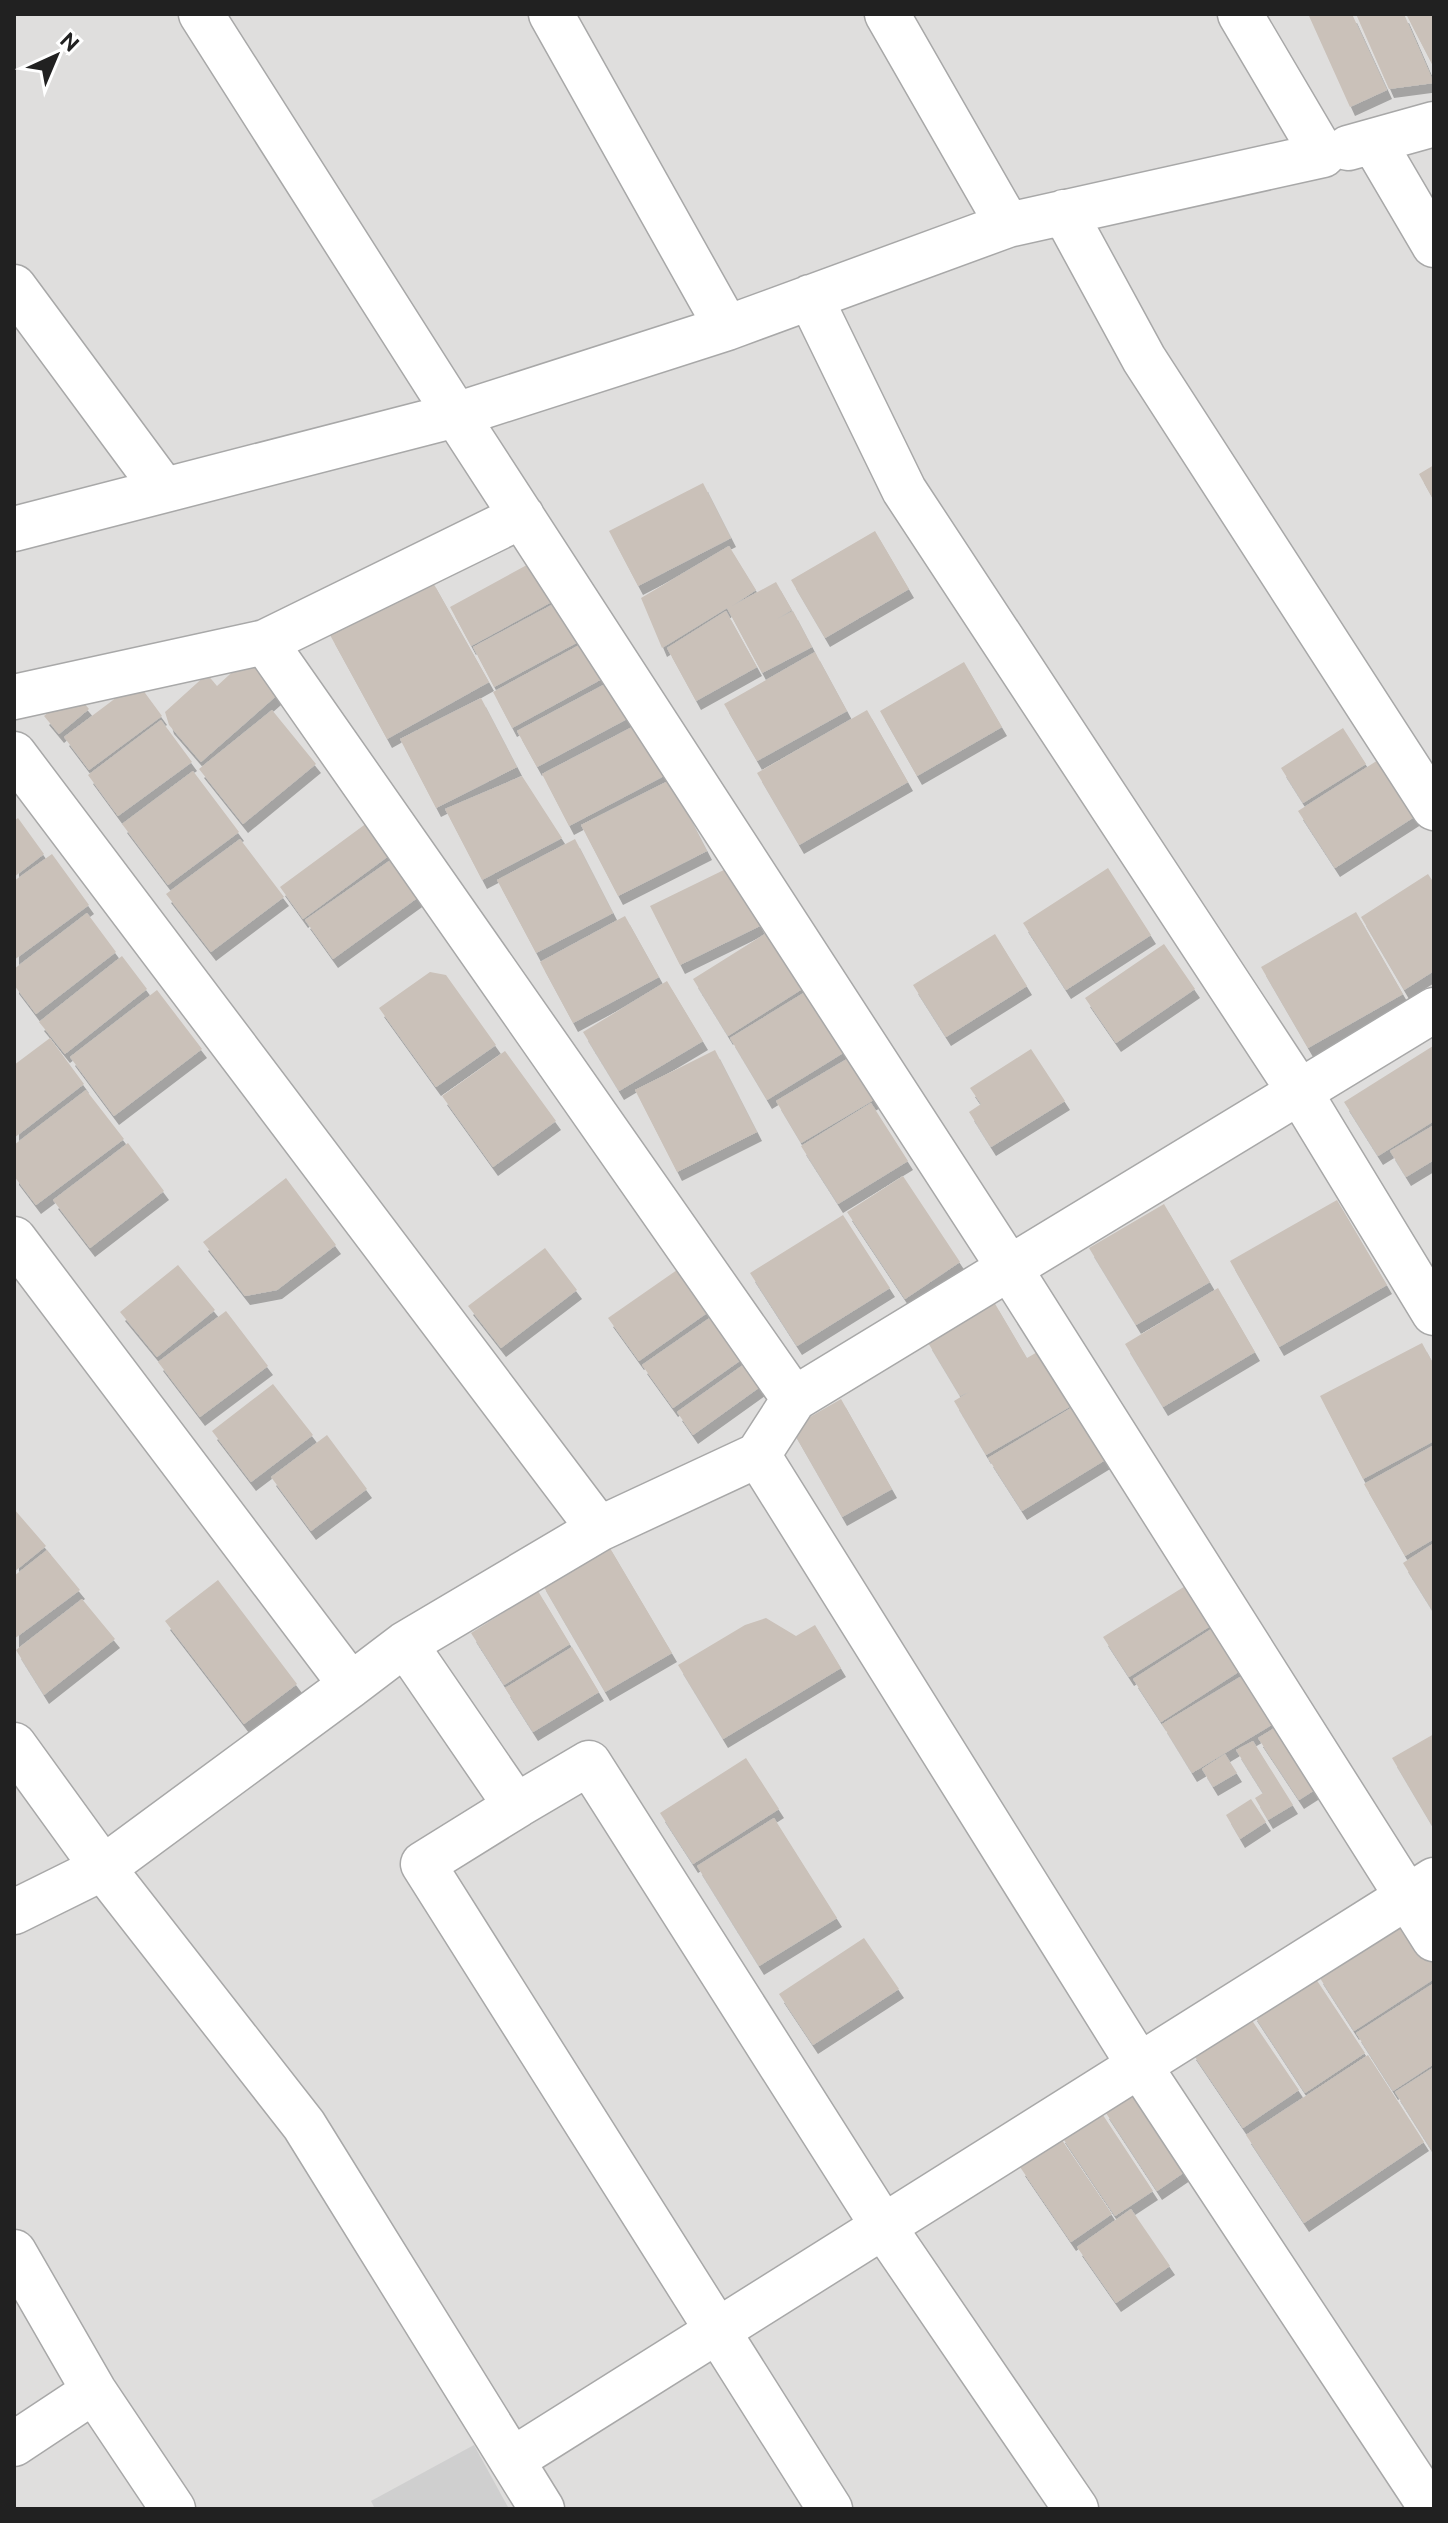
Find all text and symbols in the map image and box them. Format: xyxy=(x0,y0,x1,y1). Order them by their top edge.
north arrow xyxy=(16,16,96,96)
text: N xyxy=(56,27,85,56)

